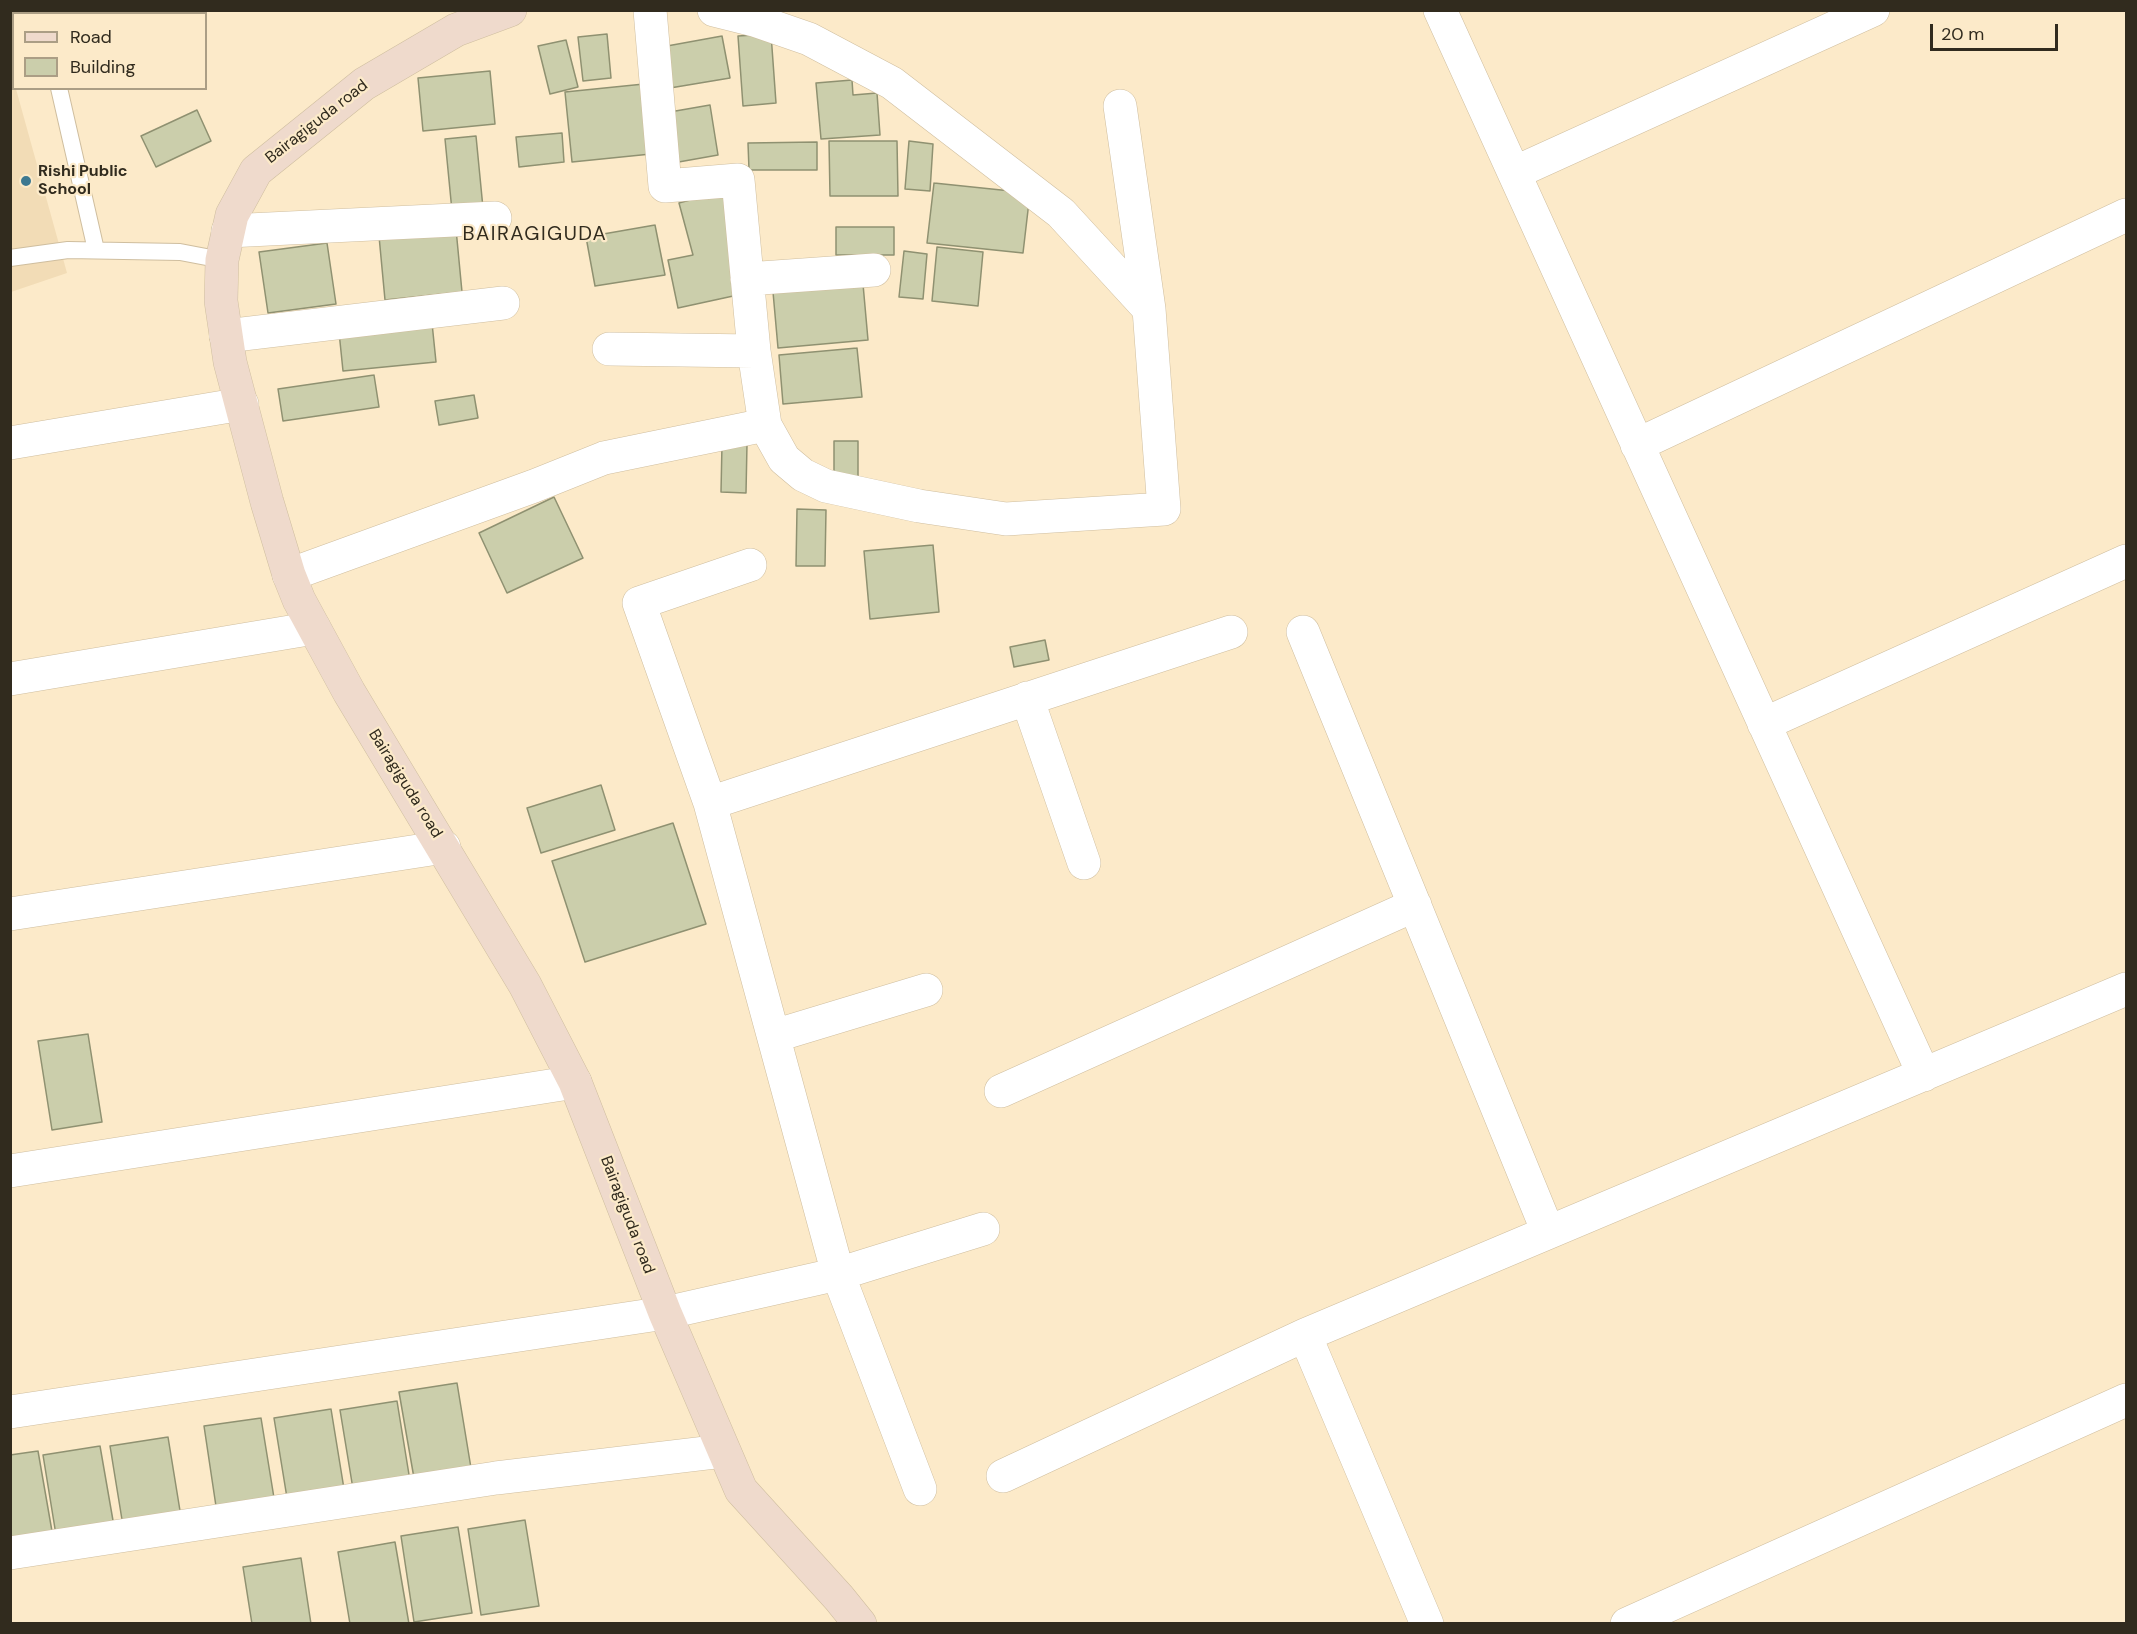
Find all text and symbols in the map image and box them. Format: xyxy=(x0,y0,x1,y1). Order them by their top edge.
legend xyxy=(12,12,207,90)
scale bar xyxy=(1933,12,2060,50)
text: 20 m xyxy=(1941,22,1984,46)
text: Road xyxy=(70,25,112,49)
text: Building xyxy=(70,55,135,79)
street label: Bairagiguda road xyxy=(262,76,372,168)
place label: Rishi Public School xyxy=(38,162,128,200)
marker: Rishi Public School xyxy=(19,174,33,188)
district label: BAIRAGIGUDA xyxy=(463,223,607,247)
street label: Bairagiguda road xyxy=(364,726,446,842)
street label: Bairagiguda road xyxy=(596,1153,658,1277)

